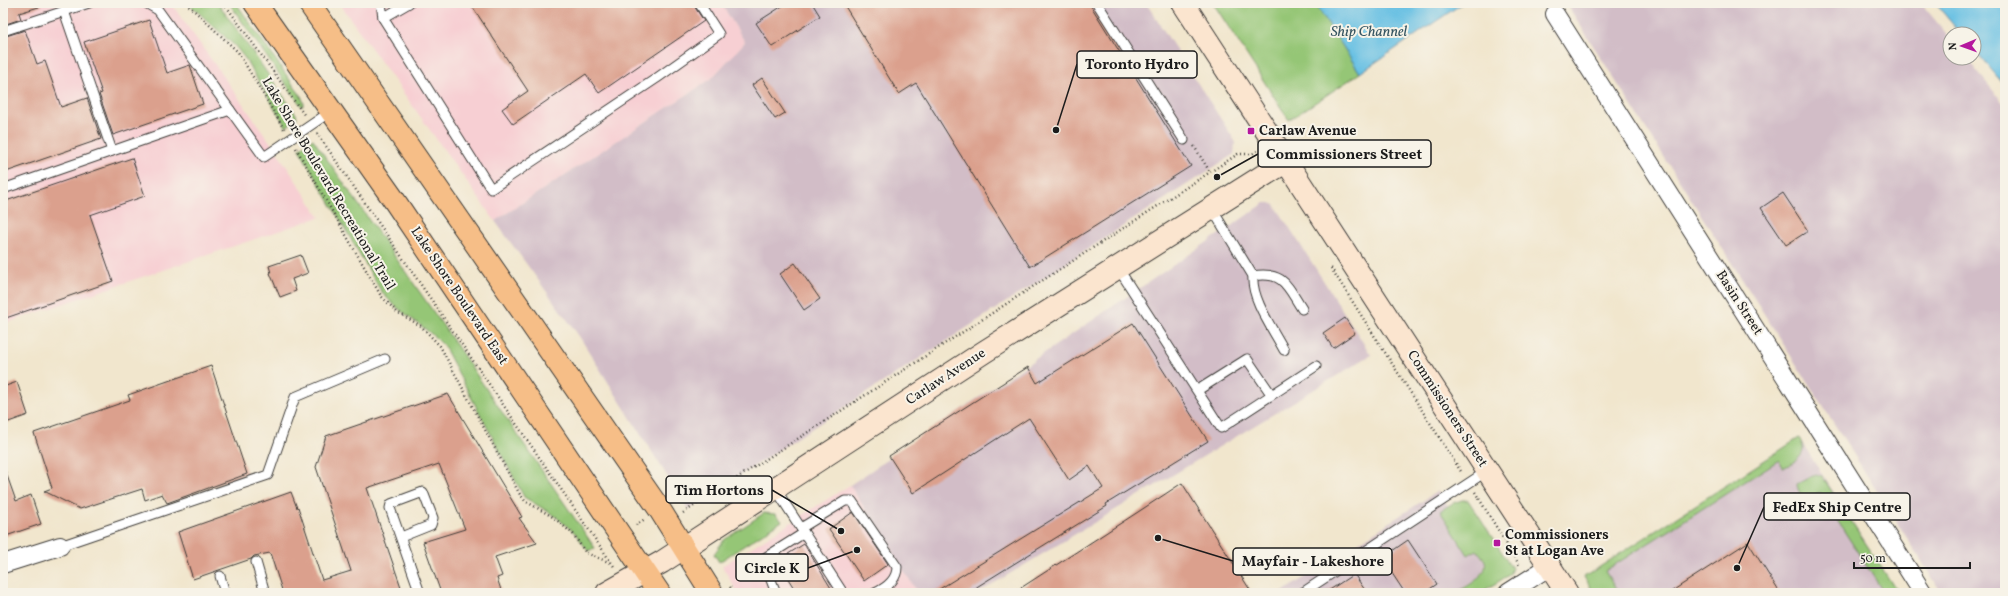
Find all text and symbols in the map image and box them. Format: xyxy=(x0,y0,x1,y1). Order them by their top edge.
water label: Ship Channel xyxy=(1331,22,1408,43)
north arrow xyxy=(1942,26,1982,66)
text: N xyxy=(1946,42,1961,51)
callout: Toronto Hydro xyxy=(1077,51,1197,78)
text: Toronto Hydro xyxy=(1085,55,1190,76)
street label: Lake Shore Boulevard Recreational Trail xyxy=(257,74,399,294)
place label: Carlaw Avenue xyxy=(1259,122,1356,141)
marker: Carlaw Avenue xyxy=(1246,126,1256,136)
callout: Commissioners Street xyxy=(1258,140,1431,167)
text: Commissioners Street xyxy=(1266,145,1422,166)
street label: Lake Shore Boulevard East xyxy=(406,223,512,369)
street label: Basin Street xyxy=(1711,267,1767,339)
street label: Carlaw Avenue xyxy=(902,344,990,410)
street label: Commissioners Street xyxy=(1402,347,1492,471)
callout: Tim Hortons xyxy=(666,476,772,503)
text: Tim Hortons xyxy=(674,481,764,502)
callout: FedEx Ship Centre xyxy=(1764,493,1910,520)
text: FedEx Ship Centre xyxy=(1772,498,1902,519)
place label: Commissioners St at Logan Ave xyxy=(1505,526,1609,561)
marker: Commissioners St at Logan Ave xyxy=(1492,538,1502,548)
scale bar xyxy=(1854,544,1970,570)
callout: Mayfair - Lakeshore xyxy=(1233,548,1392,575)
text: 50 m xyxy=(1860,551,1886,567)
text: Mayfair - Lakeshore xyxy=(1242,552,1384,573)
callout: Circle K xyxy=(736,554,808,581)
text: Circle K xyxy=(744,559,800,580)

